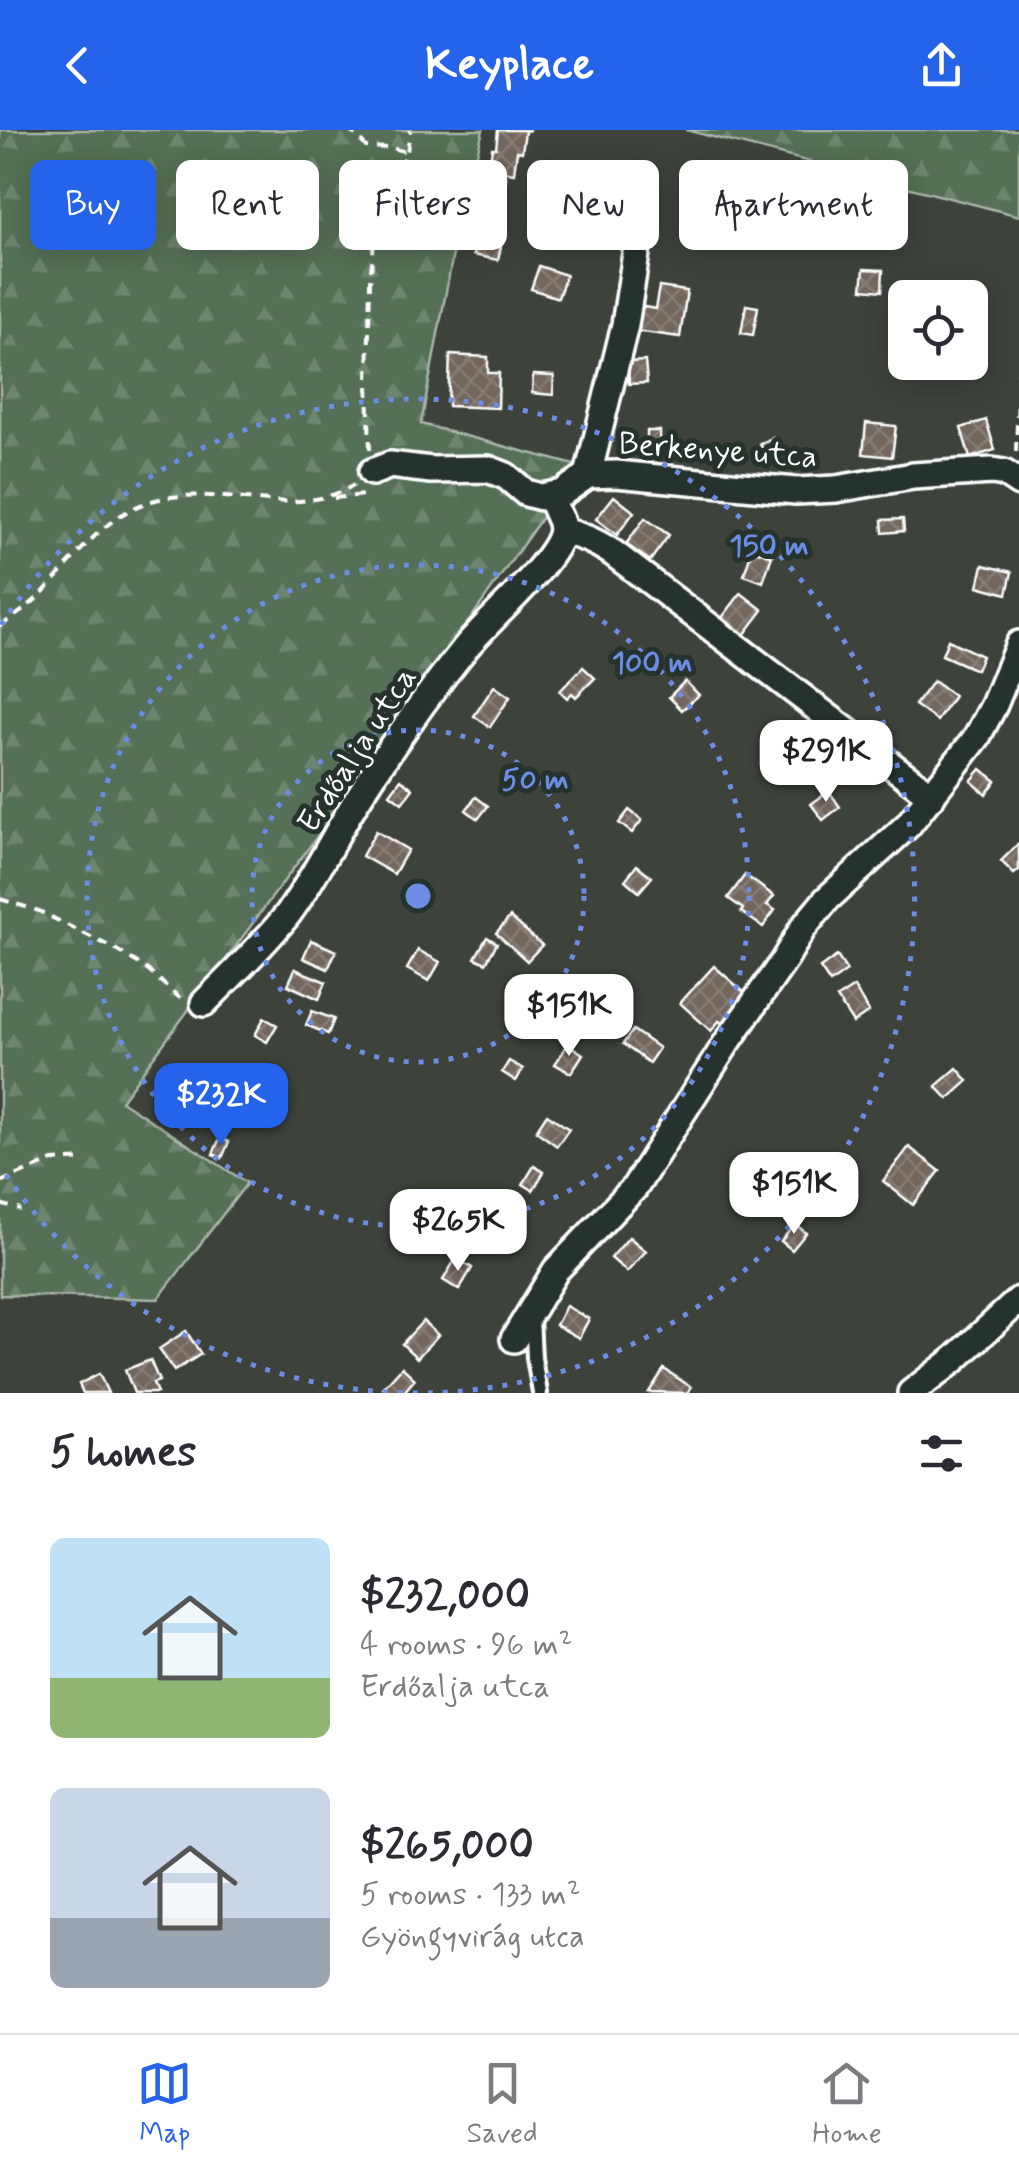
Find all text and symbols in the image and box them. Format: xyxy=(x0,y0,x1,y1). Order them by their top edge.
text: Keyplace xyxy=(425,36,594,95)
icon: back xyxy=(50,38,105,93)
icon: share xyxy=(914,38,969,93)
chip: Buy xyxy=(30,160,156,250)
chip: Rent xyxy=(176,160,319,250)
chip: Filters xyxy=(339,160,507,250)
chip: New xyxy=(527,160,659,250)
chip: Apartment xyxy=(679,160,908,250)
map controls xyxy=(888,280,988,380)
button: locate xyxy=(888,280,988,380)
street label: Berkenye utca xyxy=(617,423,819,479)
text: 150 m xyxy=(729,527,809,566)
text: 100 m xyxy=(612,644,692,683)
street label: Erdőalja utca xyxy=(288,659,427,841)
pin: $291K xyxy=(756,720,896,805)
text: $291K xyxy=(782,731,870,773)
text: 50 m xyxy=(501,761,569,800)
centre of rings xyxy=(400,878,436,914)
pin: $151K xyxy=(499,974,639,1059)
text: $151K xyxy=(526,985,612,1027)
pin: $232K xyxy=(151,1063,291,1148)
text: $232K xyxy=(176,1074,266,1116)
pin: $151K xyxy=(724,1152,864,1237)
text: $151K xyxy=(751,1163,837,1205)
pin: $265K xyxy=(388,1189,528,1274)
text: $265K xyxy=(412,1200,504,1242)
text: 5 homes xyxy=(50,1426,196,1481)
icon: filters xyxy=(914,1426,969,1481)
text: $232,000 xyxy=(360,1569,530,1624)
icon: home xyxy=(130,1578,250,1698)
text: 4 rooms · 96 m² xyxy=(360,1624,573,1666)
text: Erdőalja utca xyxy=(360,1666,550,1708)
text: $265,000 xyxy=(360,1819,534,1874)
icon: home xyxy=(130,1828,250,1948)
text: 5 rooms · 133 m² xyxy=(360,1874,581,1916)
text: Gyöngyvirág utca xyxy=(360,1916,585,1958)
tab: Map xyxy=(137,2056,192,2153)
tab: Saved xyxy=(467,2056,538,2153)
tab: Home xyxy=(812,2056,882,2153)

